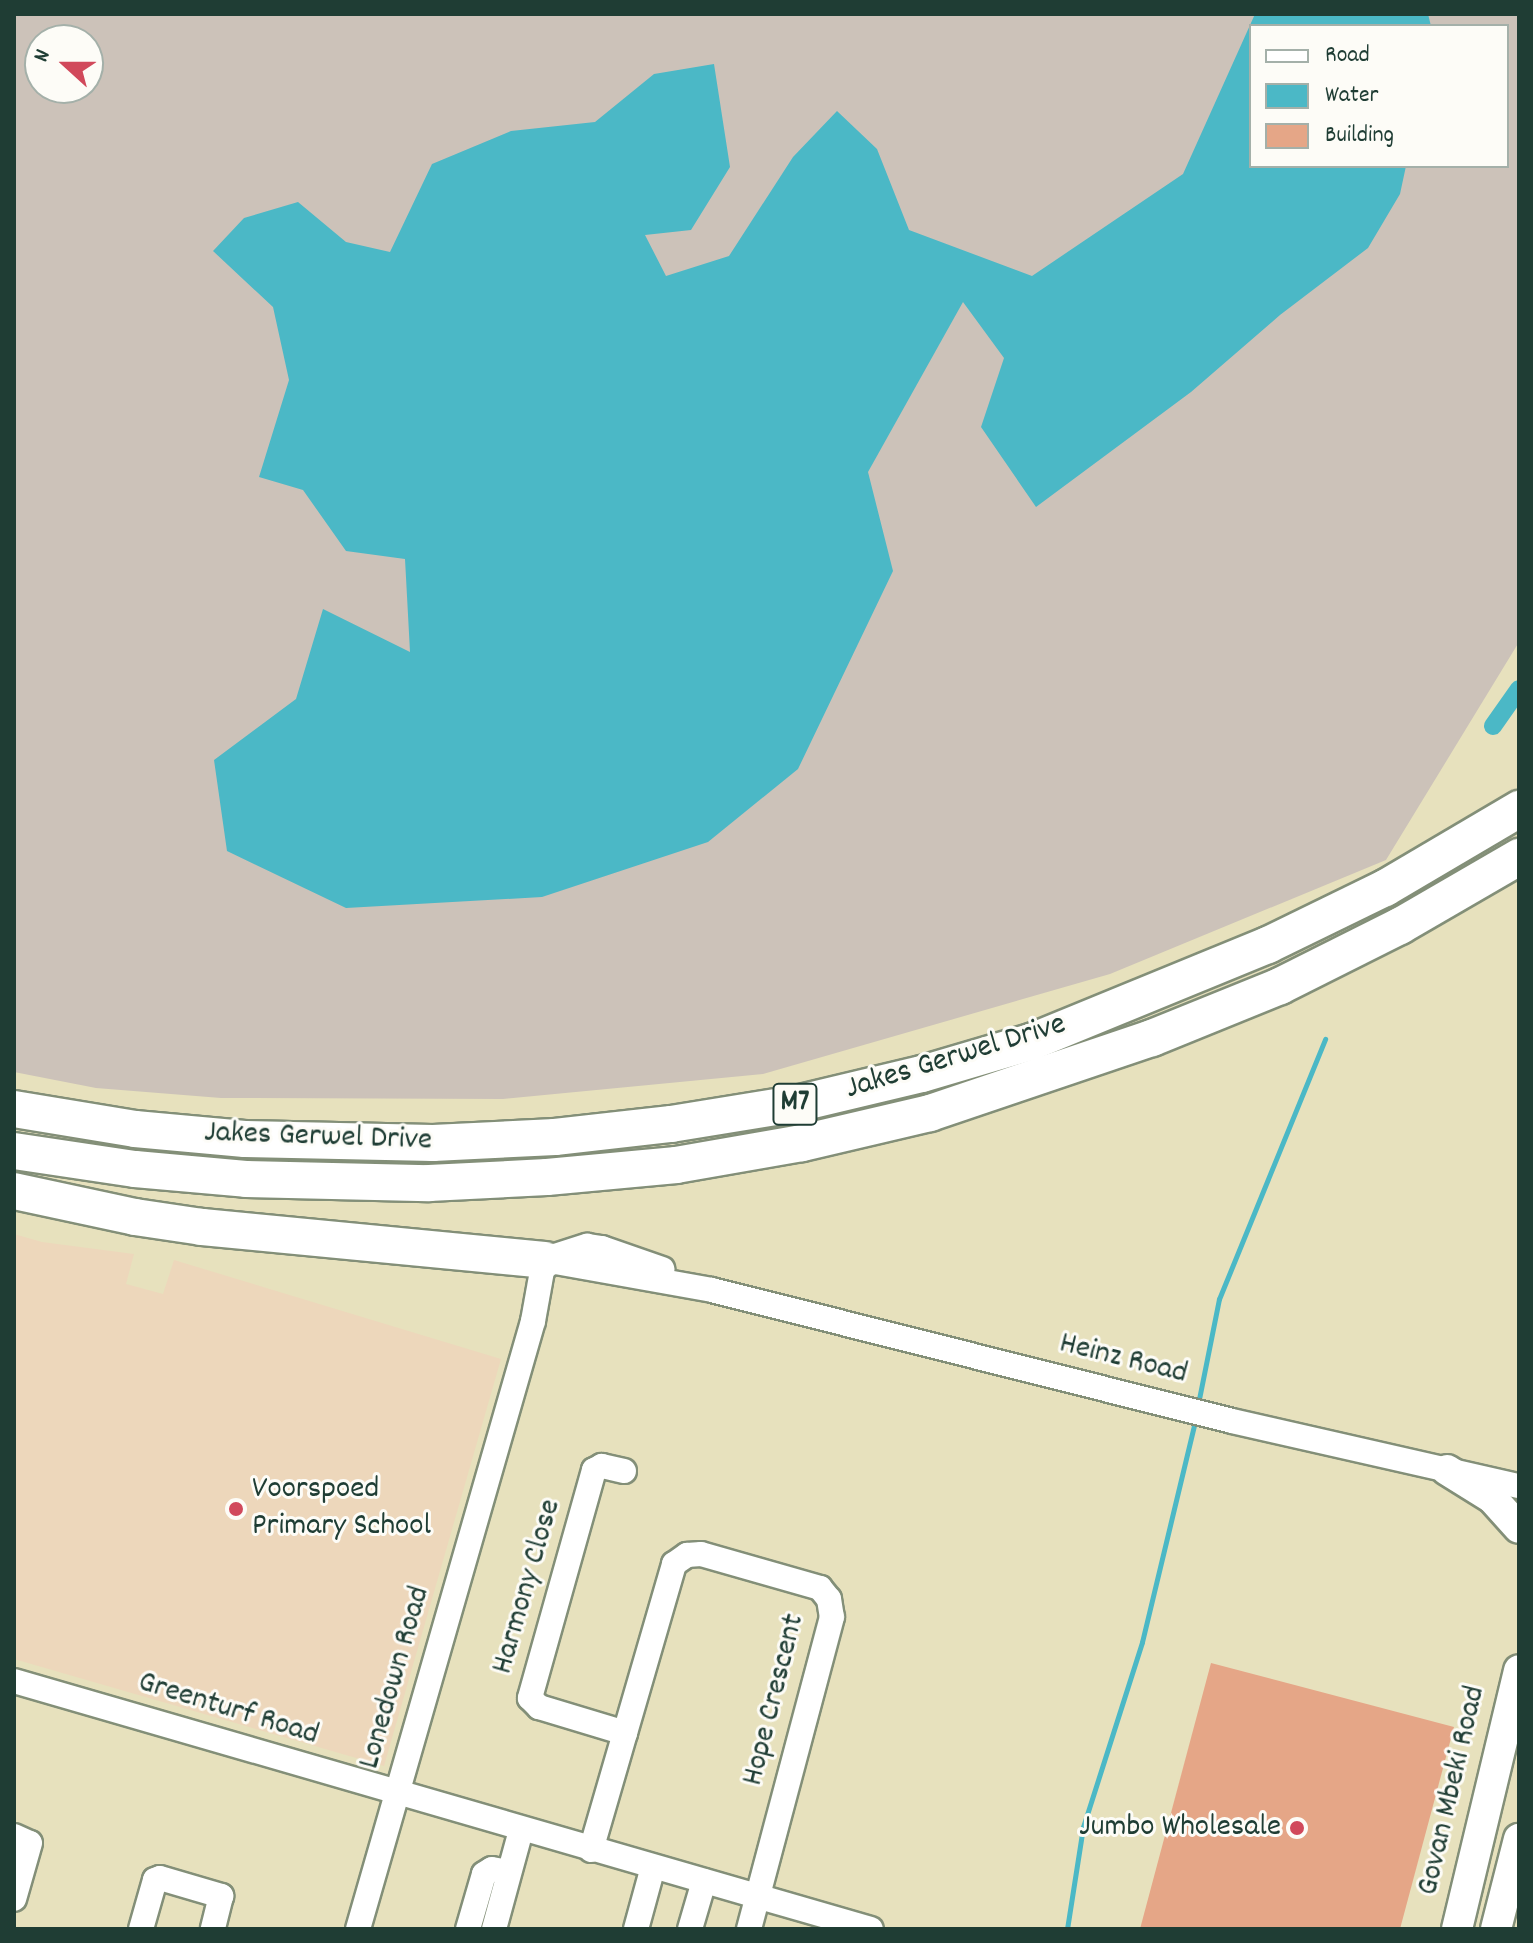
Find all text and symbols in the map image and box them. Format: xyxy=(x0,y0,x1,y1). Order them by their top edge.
north arrow xyxy=(24,24,104,104)
legend xyxy=(1249,24,1509,168)
text: Road xyxy=(1325,39,1370,73)
text: N xyxy=(27,45,59,67)
text: Water xyxy=(1325,79,1378,113)
text: Building xyxy=(1325,119,1394,153)
street label: Jakes Gerwel Drive xyxy=(841,1006,1071,1110)
road number: M7 xyxy=(771,1078,819,1130)
street label: Jakes Gerwel Drive xyxy=(203,1115,433,1161)
street label: Heinz Road xyxy=(1055,1326,1191,1394)
place label: Voorspoed Primary School xyxy=(252,1472,431,1547)
street label: Harmony Close xyxy=(485,1495,571,1679)
marker: Voorspoed Primary School xyxy=(227,1500,245,1518)
street label: Lonedown Road xyxy=(352,1582,440,1774)
street label: Hope Crescent xyxy=(735,1610,815,1790)
street label: Greenturf Road xyxy=(133,1664,323,1756)
street label: Govan Mbeki Road xyxy=(1410,1683,1496,1899)
place label: Jumbo Wholesale xyxy=(1079,1809,1281,1847)
marker: Jumbo Wholesale xyxy=(1288,1819,1306,1837)

